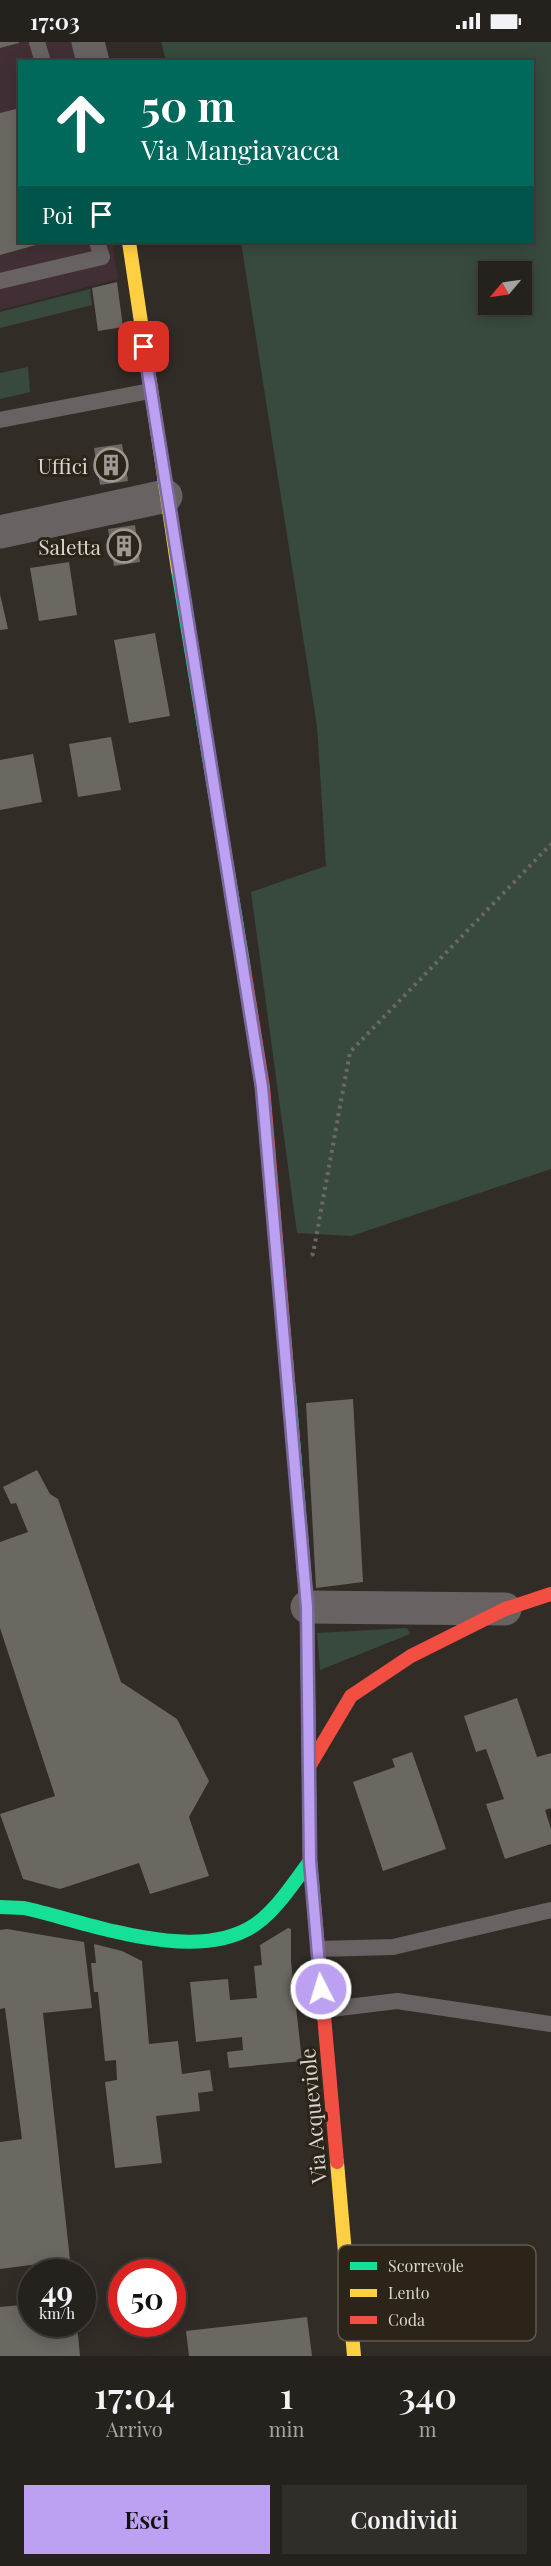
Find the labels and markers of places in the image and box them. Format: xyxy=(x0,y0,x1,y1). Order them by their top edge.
pin xyxy=(118,321,169,372)
building icon: Uffici xyxy=(93,447,129,483)
place label: Uffici xyxy=(38,451,88,479)
building icon: Saletta xyxy=(106,528,142,564)
place label: Saletta xyxy=(38,532,102,560)

